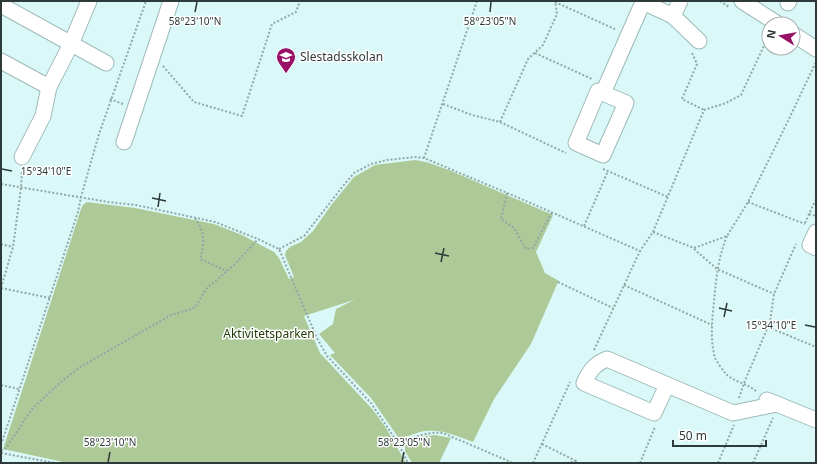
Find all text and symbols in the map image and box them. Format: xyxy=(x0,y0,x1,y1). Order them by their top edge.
text: 58°23'10"N xyxy=(169,14,221,28)
text: 58°23'05"N xyxy=(464,14,516,28)
north arrow xyxy=(761,16,801,56)
text: N xyxy=(762,28,779,40)
school or university icon: Slestadsskolan xyxy=(275,46,297,74)
place label: Slestadsskolan xyxy=(300,48,383,65)
text: 15°34'10"E xyxy=(21,164,71,178)
text: 15°34'10"E xyxy=(746,318,796,332)
park label: Aktivitetsparken xyxy=(223,325,315,342)
scale bar xyxy=(673,422,766,448)
text: 50 m xyxy=(679,427,707,444)
text: 58°23'10"N xyxy=(84,435,136,449)
text: 58°23'05"N xyxy=(378,435,430,449)

